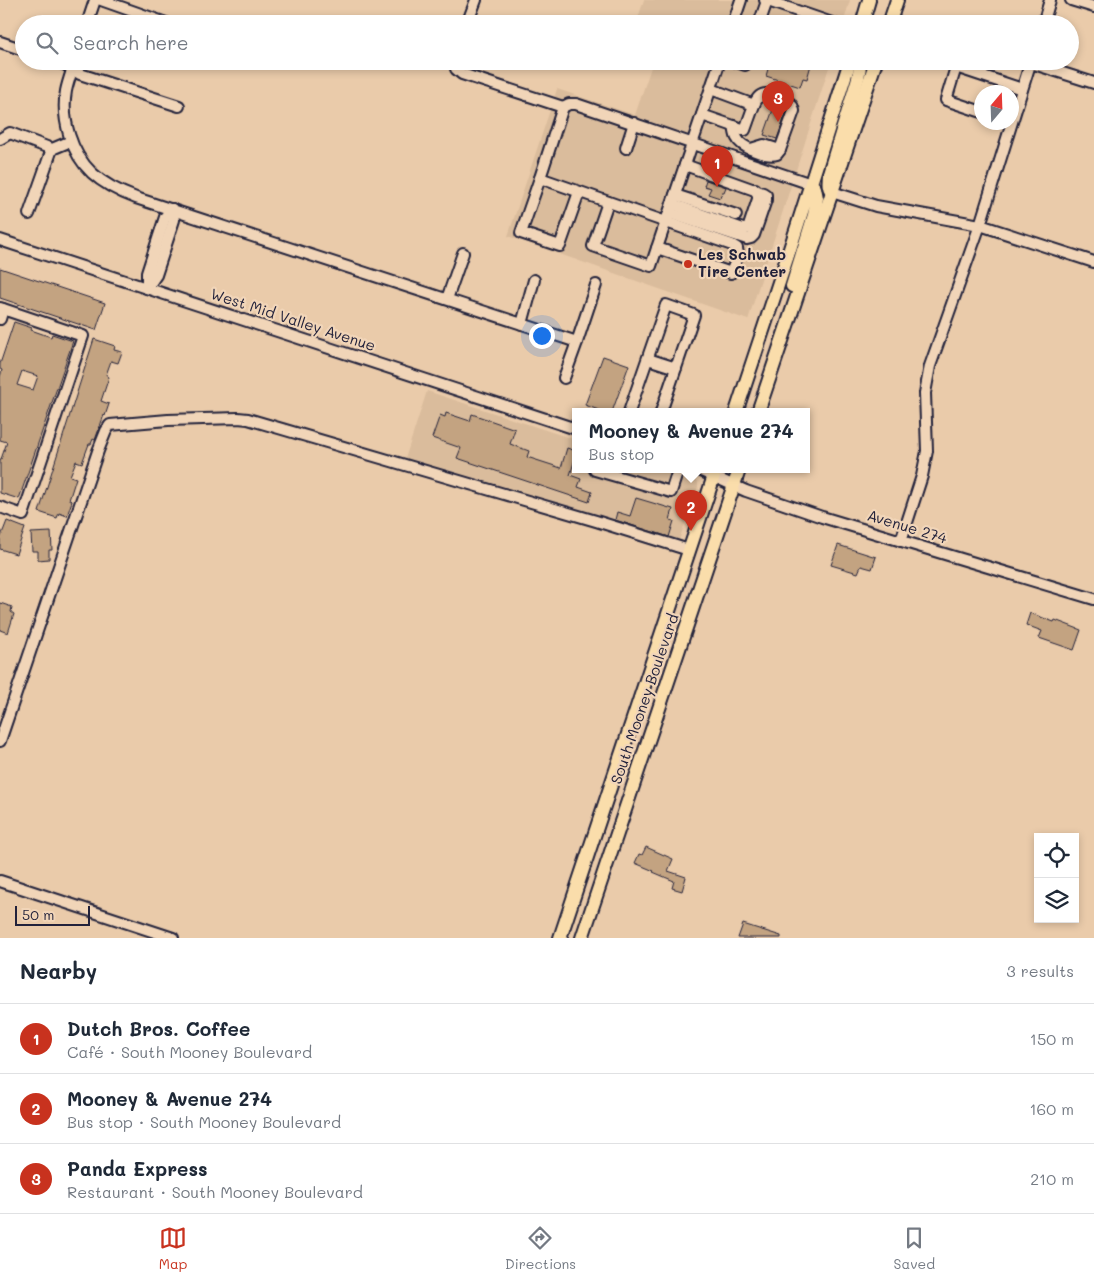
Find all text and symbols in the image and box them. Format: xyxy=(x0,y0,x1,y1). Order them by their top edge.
search box xyxy=(15,15,1079,70)
icon: search xyxy=(33,29,61,57)
text: Search here xyxy=(73,30,189,55)
pin: 3 xyxy=(762,81,794,122)
north arrow xyxy=(974,85,1019,130)
pin: 1 xyxy=(701,146,733,187)
place label: Les Schwab Tire Center xyxy=(698,244,786,281)
marker: Les Schwab Tire Center xyxy=(682,258,694,270)
street label: West Mid Valley Avenue xyxy=(208,283,378,355)
your location xyxy=(529,323,555,349)
popup xyxy=(572,408,810,473)
text: Mooney & Avenue 274 xyxy=(588,418,794,443)
text: Bus stop xyxy=(588,443,654,464)
pin: 2 xyxy=(675,490,707,531)
street label: Avenue 274 xyxy=(865,504,950,548)
street label: South Mooney Boulevard xyxy=(605,611,683,787)
map controls xyxy=(1034,833,1079,923)
button: locate xyxy=(1034,833,1079,878)
button: layers xyxy=(1034,878,1079,923)
scale bar xyxy=(15,903,90,926)
text: 50 m xyxy=(22,905,54,924)
text: Nearby xyxy=(20,957,97,984)
text: 3 results xyxy=(1006,960,1074,981)
text: Dutch Bros. Coffee xyxy=(67,1016,250,1041)
text: 1 xyxy=(32,1028,40,1049)
text: 150 m xyxy=(1030,1028,1074,1049)
text: Café · South Mooney Boulevard xyxy=(67,1041,312,1062)
text: Mooney & Avenue 274 xyxy=(67,1086,272,1111)
text: 2 xyxy=(32,1098,40,1119)
text: 160 m xyxy=(1029,1098,1074,1119)
text: Bus stop · South Mooney Boulevard xyxy=(67,1111,341,1132)
text: Panda Express xyxy=(67,1156,208,1181)
text: 3 xyxy=(31,1168,41,1189)
text: 210 m xyxy=(1030,1168,1074,1189)
text: Restaurant · South Mooney Boulevard xyxy=(67,1181,363,1202)
tab: Map xyxy=(159,1224,187,1273)
tab: Directions xyxy=(505,1224,576,1273)
tab: Saved xyxy=(894,1224,935,1273)

